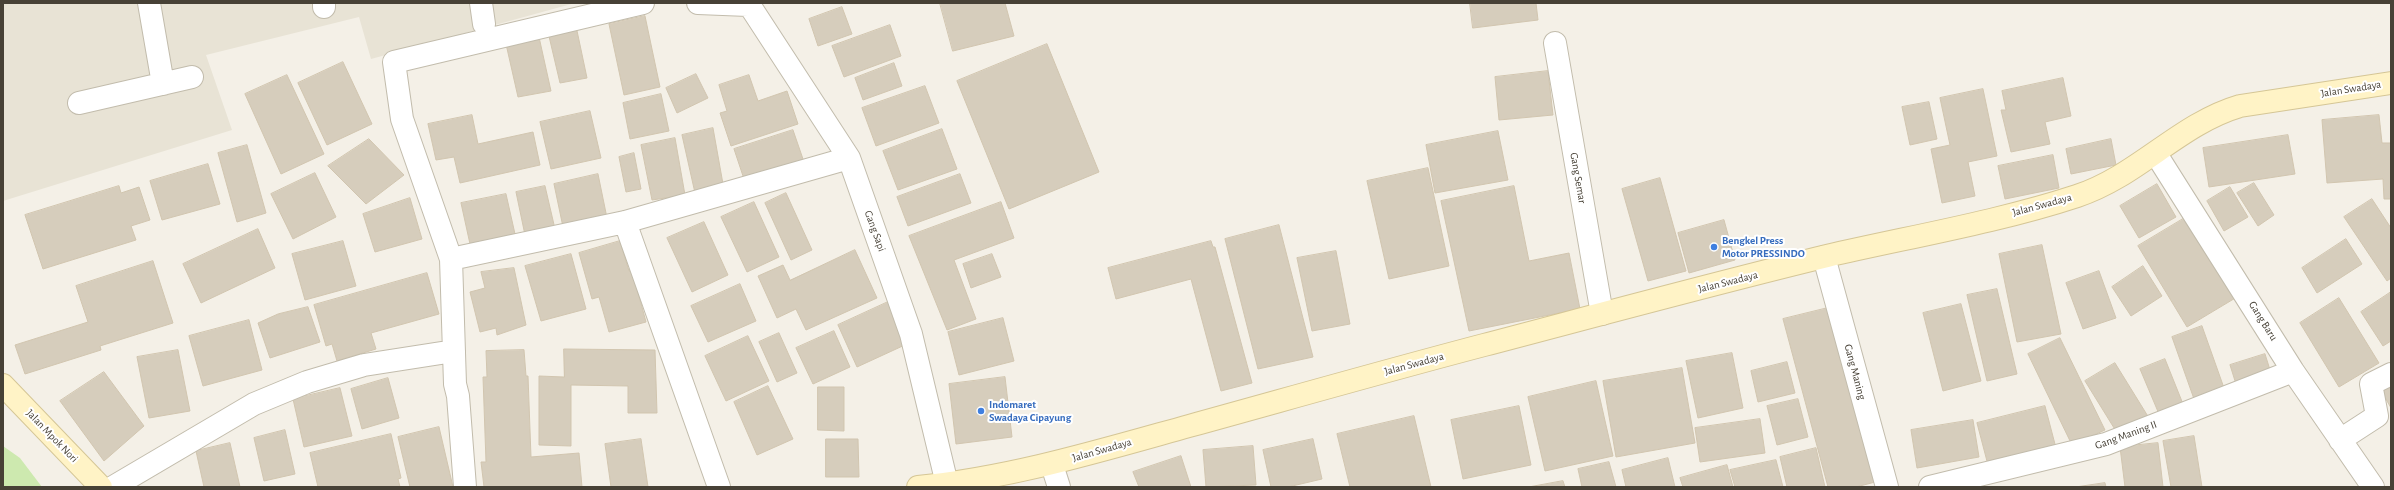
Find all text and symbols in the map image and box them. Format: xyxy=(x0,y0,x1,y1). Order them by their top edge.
street label: Jalan Swadaya xyxy=(2320,78,2382,100)
street label: Gang Semar xyxy=(1567,151,1589,205)
street label: Jalan Swadaya xyxy=(2011,191,2073,219)
street label: Gang Sapi xyxy=(862,209,888,253)
place label: Bengkel Press Motor PRESSINDO xyxy=(1722,234,1805,260)
marker: Bengkel Press Motor PRESSINDO xyxy=(1709,242,1719,252)
street label: Jalan Swadaya xyxy=(1697,268,1759,296)
street label: Gang Baru xyxy=(2246,299,2280,343)
street label: Gang Maning xyxy=(1841,343,1869,401)
street label: Jalan Swadaya xyxy=(1383,350,1445,378)
place label: Indomaret Swadaya Cipayung xyxy=(989,398,1071,424)
marker: Indomaret Swadaya Cipayung xyxy=(976,406,986,416)
street label: Jalan Mpok Nori xyxy=(23,407,81,465)
street label: Gang Maning II xyxy=(2093,418,2159,452)
street label: Jalan Swadaya xyxy=(1071,435,1133,465)

